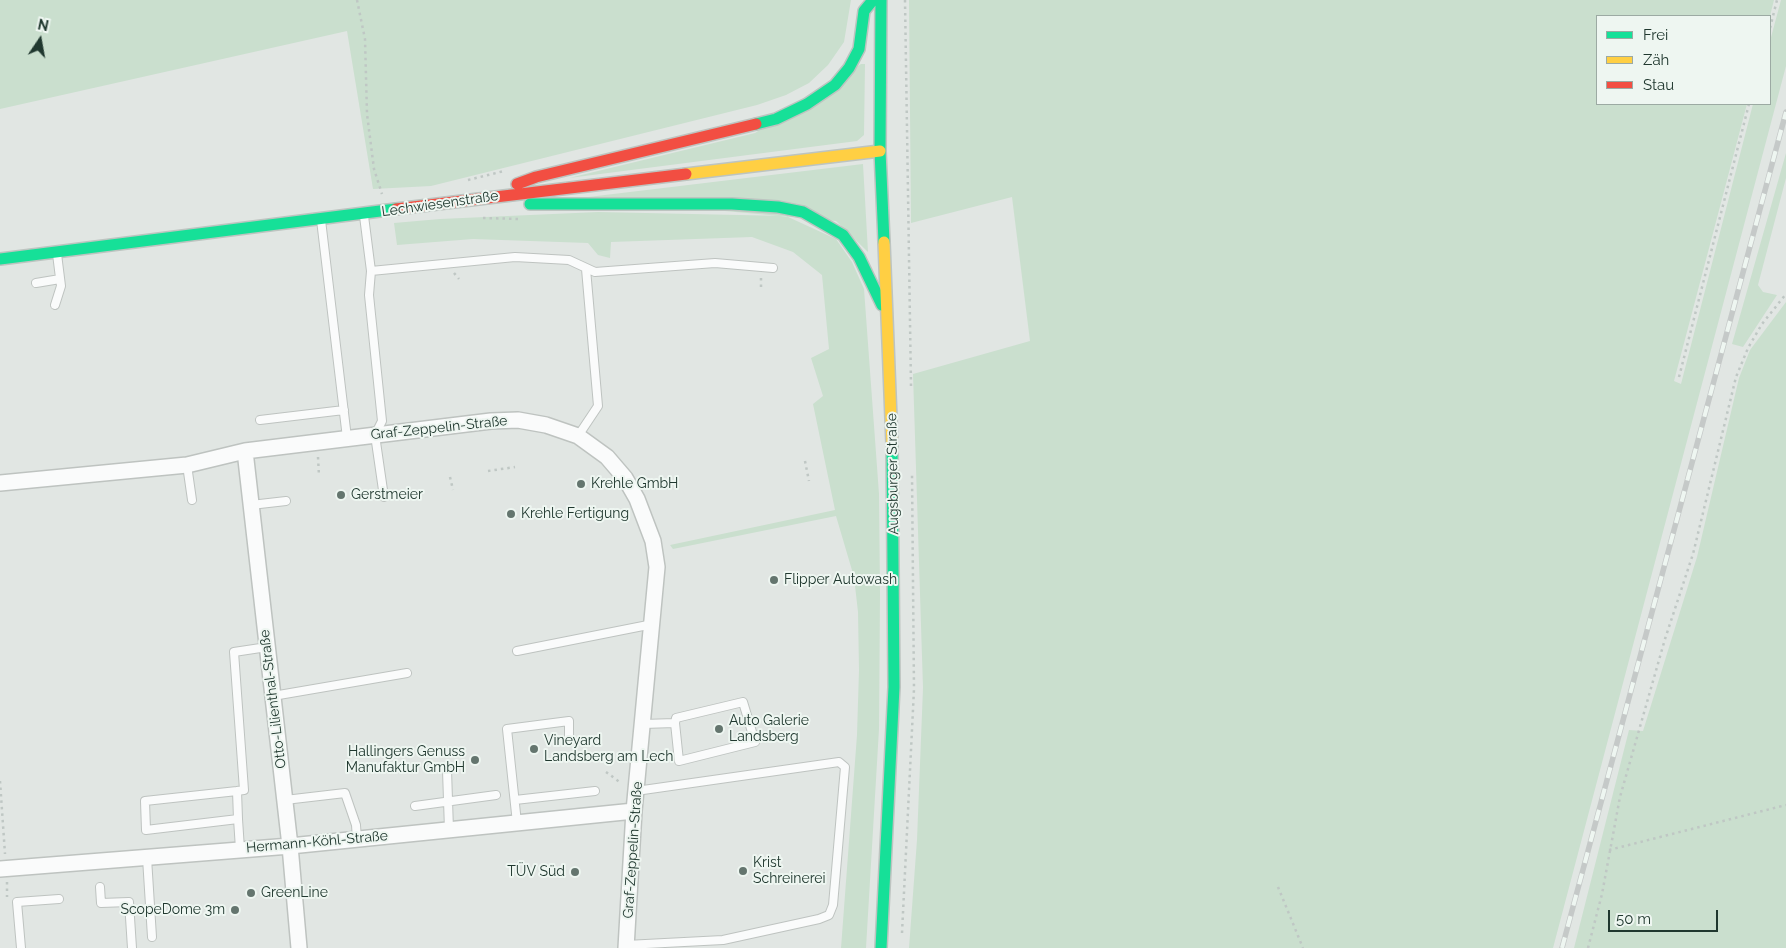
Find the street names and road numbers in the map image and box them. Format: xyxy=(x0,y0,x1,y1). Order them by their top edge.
street label: Lechwiesenstraße xyxy=(381,187,499,221)
street label: Graf-Zeppelin-Straße xyxy=(370,412,508,444)
street label: Augsburger Straße xyxy=(884,413,902,535)
street label: Otto-Lilienthal-Straße xyxy=(256,629,290,769)
street label: Graf-Zeppelin-Straße xyxy=(620,781,646,919)
street label: Hermann-Köhl-Straße xyxy=(245,827,389,857)

